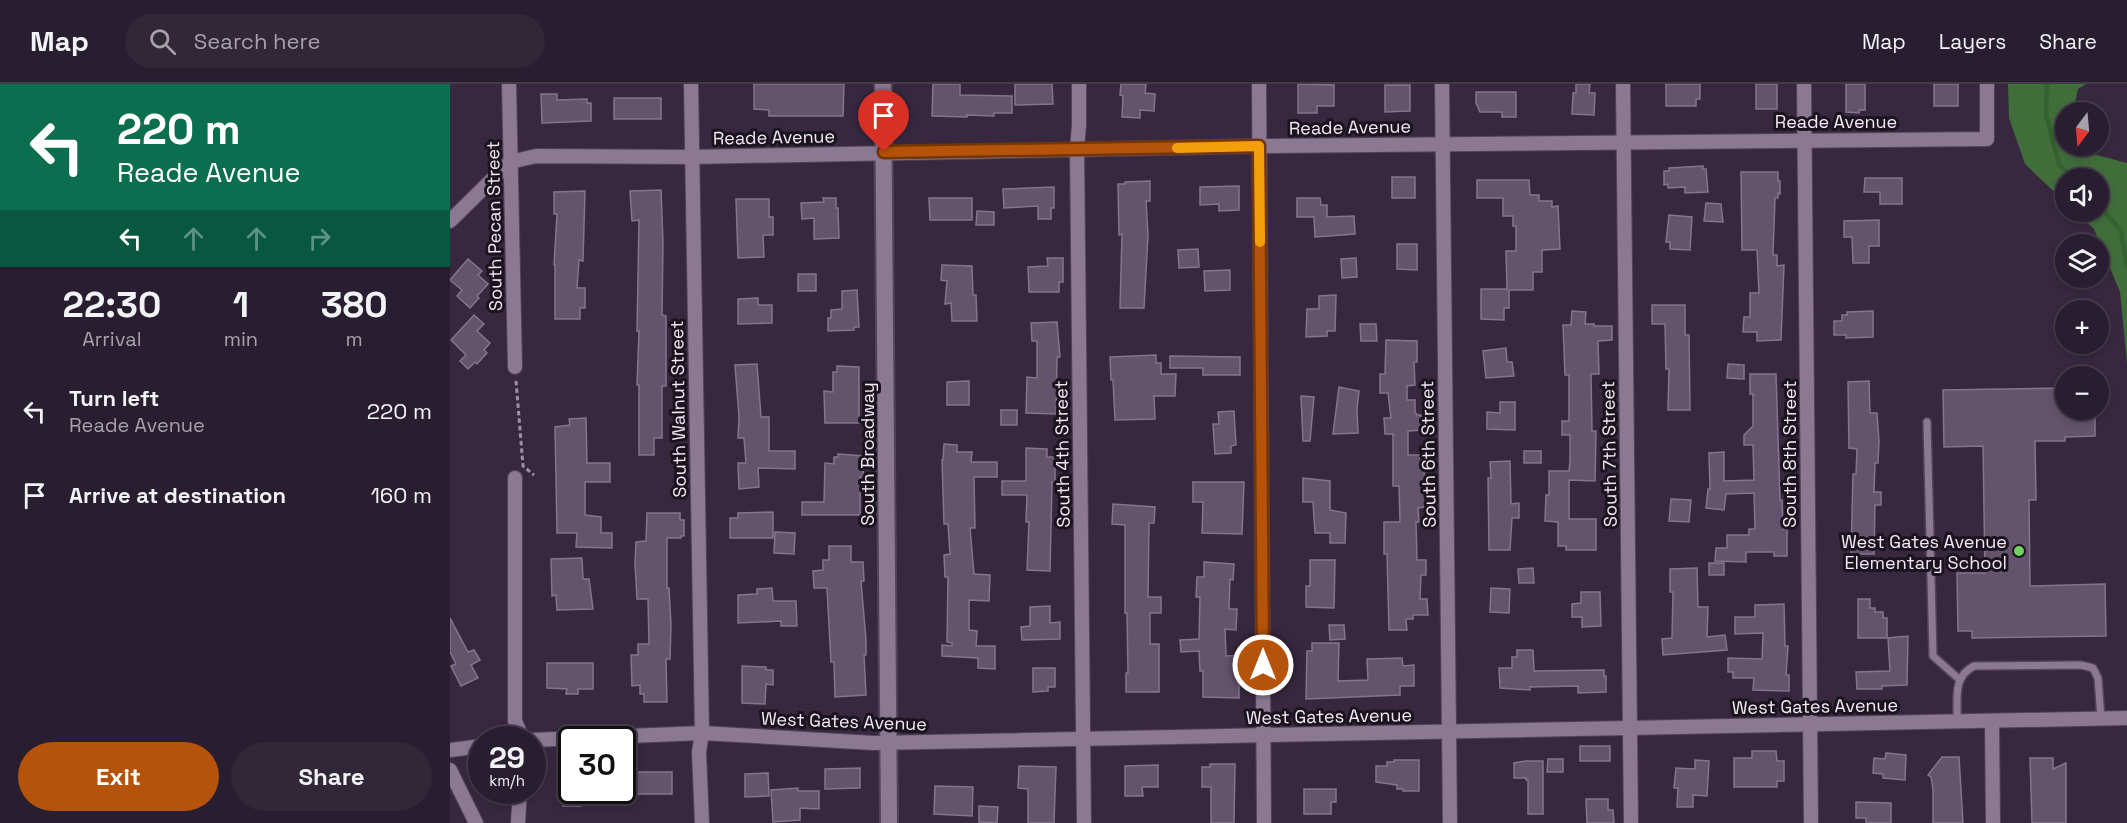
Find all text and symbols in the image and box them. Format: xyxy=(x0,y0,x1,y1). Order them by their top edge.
search box xyxy=(125,14,545,68)
text: Map xyxy=(30,23,89,59)
icon: search xyxy=(146,25,179,58)
text: Search here xyxy=(194,27,321,55)
text: Map xyxy=(1862,28,1906,55)
text: Layers xyxy=(1939,28,2006,55)
text: Share xyxy=(2039,28,2097,55)
pin xyxy=(858,90,909,152)
icon: arrive xyxy=(867,99,900,132)
north arrow xyxy=(2055,102,2109,156)
map controls xyxy=(2055,102,2109,420)
text: 220 m xyxy=(117,103,241,156)
icon: left xyxy=(18,108,96,186)
street label: Reade Avenue xyxy=(1775,110,1897,133)
street label: Reade Avenue xyxy=(1289,114,1411,140)
street label: Reade Avenue xyxy=(713,124,835,150)
street label: South Pecan Street xyxy=(481,141,507,311)
text: Reade Avenue xyxy=(117,155,301,190)
button: sound xyxy=(2055,168,2109,222)
icon: left xyxy=(114,222,147,255)
icon: ahead xyxy=(177,222,210,255)
icon: ahead xyxy=(240,222,273,255)
icon: right xyxy=(303,222,336,255)
button: layers xyxy=(2055,234,2109,288)
text: 22:30 xyxy=(63,282,161,328)
text: 1 xyxy=(233,282,249,328)
text: 380 xyxy=(321,282,387,328)
button: + xyxy=(2055,300,2109,354)
street label: South Walnut Street xyxy=(665,320,691,498)
text: Arrival xyxy=(82,326,142,352)
text: min xyxy=(224,326,258,352)
text: m xyxy=(345,326,363,352)
button: − xyxy=(2055,366,2109,420)
street label: South 4th Street xyxy=(1049,380,1075,528)
street label: South 6th Street xyxy=(1415,380,1441,528)
street label: South 8th Street xyxy=(1778,380,1801,528)
street label: South 7th Street xyxy=(1596,381,1622,527)
street label: South Broadway xyxy=(856,382,879,526)
text: Turn left xyxy=(69,384,159,412)
icon: left xyxy=(18,395,51,428)
text: 220 m xyxy=(367,397,432,425)
text: Reade Avenue xyxy=(69,412,205,438)
icon: arrive xyxy=(18,479,51,512)
text: Arrive at destination xyxy=(69,481,286,509)
text: 160 m xyxy=(371,481,432,509)
place label: West Gates Avenue Elementary School xyxy=(1841,530,2007,574)
marker: West Gates Avenue Elementary School xyxy=(2012,544,2026,558)
position arrow xyxy=(1231,633,1295,697)
street label: West Gates Avenue xyxy=(1732,693,1898,719)
street label: West Gates Avenue xyxy=(1246,703,1412,729)
street label: West Gates Avenue xyxy=(761,707,927,735)
speed limit sign: 30 xyxy=(558,726,636,804)
text: 29 xyxy=(489,738,525,777)
button: Exit xyxy=(18,742,219,811)
button: Share xyxy=(231,742,432,811)
text: km/h xyxy=(489,771,525,790)

